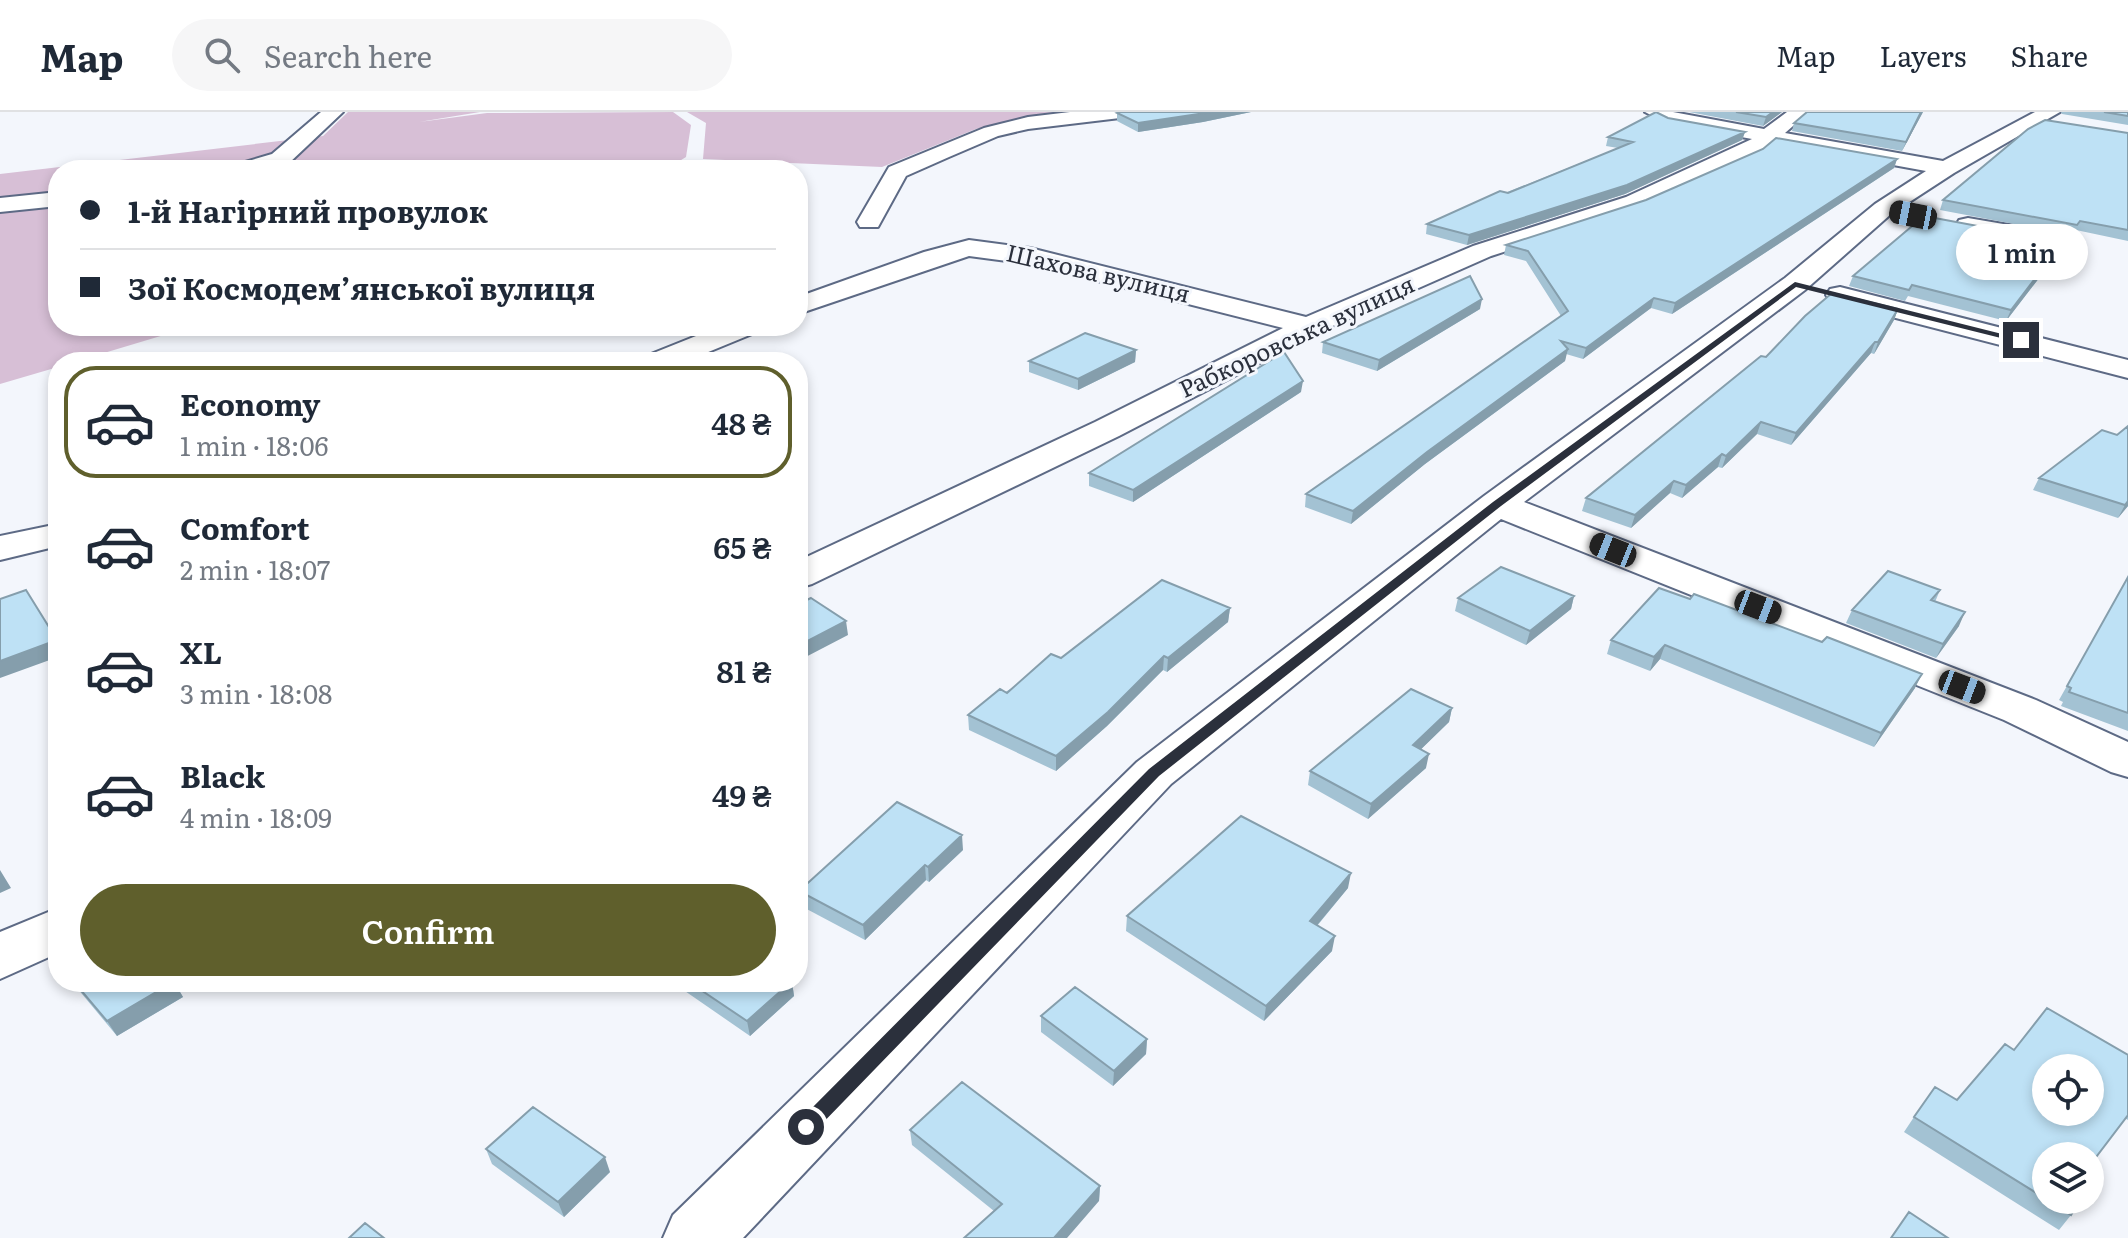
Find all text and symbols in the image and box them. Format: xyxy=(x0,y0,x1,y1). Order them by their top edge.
search box xyxy=(172,19,732,91)
text: Map xyxy=(40,27,124,84)
icon: search xyxy=(200,33,244,77)
text: Search here xyxy=(264,33,432,77)
text: Map xyxy=(1776,34,1835,76)
text: Layers xyxy=(1879,34,1966,76)
text: Share xyxy=(2010,34,2088,76)
text: 1-й Нагірний провулок xyxy=(128,188,488,232)
car xyxy=(1887,199,1939,231)
callout: 1 min xyxy=(1955,224,2087,280)
text: 1 min xyxy=(1988,232,2056,271)
street label: Шахова вулиця xyxy=(1003,233,1194,310)
text: Зої Космодем’янської вулиця xyxy=(128,265,595,309)
street label: Рабкоровська вулиця xyxy=(1172,265,1419,405)
route end xyxy=(2003,322,2039,358)
text: Economy xyxy=(180,381,320,425)
icon: car xyxy=(84,386,156,458)
text: 48 ₴ xyxy=(711,400,772,444)
text: 1 min · 18:06 xyxy=(180,425,329,464)
text: Comfort xyxy=(180,505,310,549)
icon: car xyxy=(84,510,156,582)
text: 65 ₴ xyxy=(713,524,772,568)
car xyxy=(1586,530,1640,570)
text: 2 min · 18:07 xyxy=(180,549,330,588)
car xyxy=(1731,587,1785,627)
text: XL xyxy=(180,629,222,673)
icon: car xyxy=(84,634,156,706)
text: 81 ₴ xyxy=(717,648,772,692)
car xyxy=(1935,667,1989,707)
text: 3 min · 18:08 xyxy=(180,673,332,712)
text: Black xyxy=(180,753,265,797)
icon: car xyxy=(84,758,156,830)
text: 49 ₴ xyxy=(712,772,772,816)
text: 4 min · 18:09 xyxy=(180,797,332,836)
button: Confirm xyxy=(80,884,776,976)
map controls xyxy=(2032,1054,2104,1214)
button: locate xyxy=(2032,1054,2104,1126)
route start xyxy=(788,1109,824,1145)
button: layers xyxy=(2032,1142,2104,1214)

